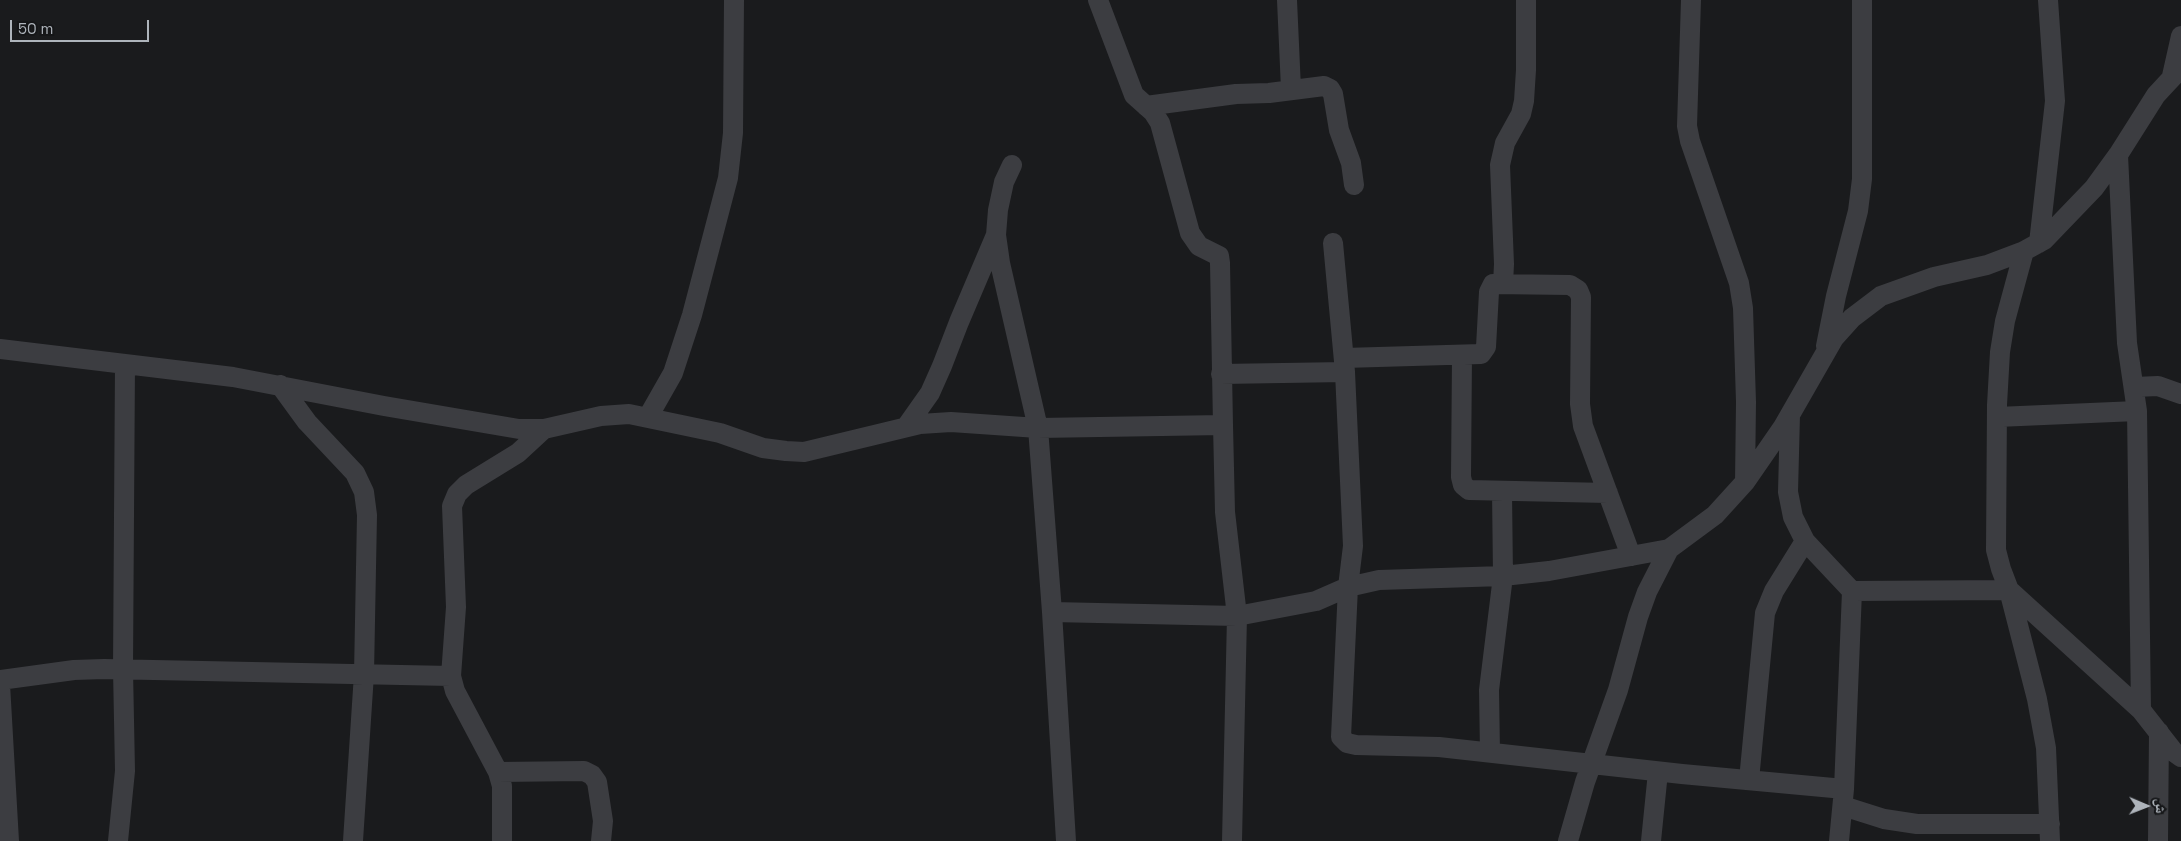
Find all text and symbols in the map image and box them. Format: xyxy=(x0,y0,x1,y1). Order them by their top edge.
scale bar xyxy=(12,10,151,42)
text: 50 m xyxy=(18,19,53,38)
north arrow xyxy=(2121,781,2171,831)
text: ش xyxy=(2152,799,2170,814)

